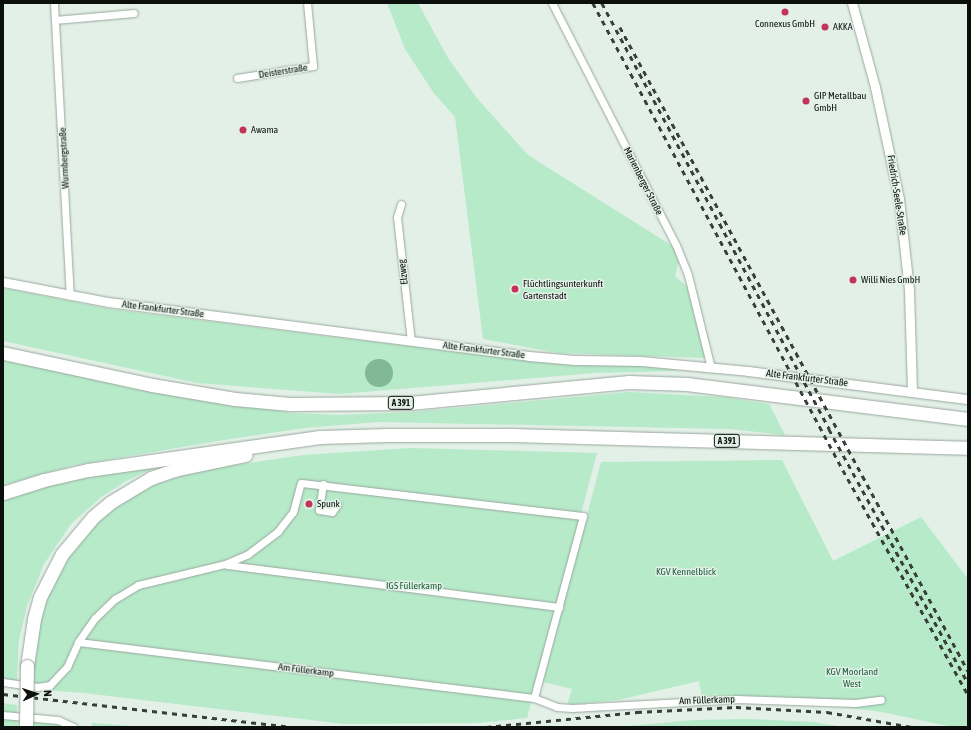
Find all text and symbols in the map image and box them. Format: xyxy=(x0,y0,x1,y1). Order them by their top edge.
marker: Connexus GmbH xyxy=(780,7,790,17)
place label: Connexus GmbH xyxy=(755,18,815,30)
place label: AKKA xyxy=(833,21,853,33)
marker: AKKA xyxy=(820,22,830,32)
street label: Deisterstraße xyxy=(258,61,308,81)
place label: GIP Metallbau GmbH xyxy=(814,89,866,112)
marker: GIP Metallbau GmbH xyxy=(801,96,811,106)
place label: Awama xyxy=(251,124,278,136)
marker: Awama xyxy=(238,125,248,135)
street label: Wurmbergstraße xyxy=(56,127,72,189)
street label: Marienberger Straße xyxy=(621,145,665,217)
street label: Friedrich-Seele-Straße xyxy=(885,154,909,236)
street label: Elzweg xyxy=(396,259,410,285)
place label: Willi Nies GmbH xyxy=(861,274,920,286)
marker: Willi Nies GmbH xyxy=(848,275,858,285)
place label: Flüchtlingsunterkunft Gartenstadt xyxy=(523,277,603,300)
marker: Flüchtlingsunterkunft Gartenstadt xyxy=(510,284,520,294)
street label: Alte Frankfurter Straße xyxy=(121,298,205,320)
street label: Alte Frankfurter Straße xyxy=(442,339,526,361)
street label: Alte Frankfurter Straße xyxy=(765,367,849,389)
road number: A 391 xyxy=(387,396,415,410)
road number: A 391 xyxy=(713,434,741,448)
place label: Spunk xyxy=(317,498,340,510)
marker: Spunk xyxy=(304,499,314,509)
park label: KGV Kennelblick xyxy=(656,566,716,578)
park label: IGS Füllerkamp xyxy=(386,580,442,592)
street label: Am Füllerkamp xyxy=(278,661,334,679)
park label: KGV Moorland West xyxy=(826,665,878,688)
north arrow xyxy=(16,674,56,714)
text: N xyxy=(42,690,54,697)
street label: Am Füllerkamp xyxy=(679,693,735,707)

